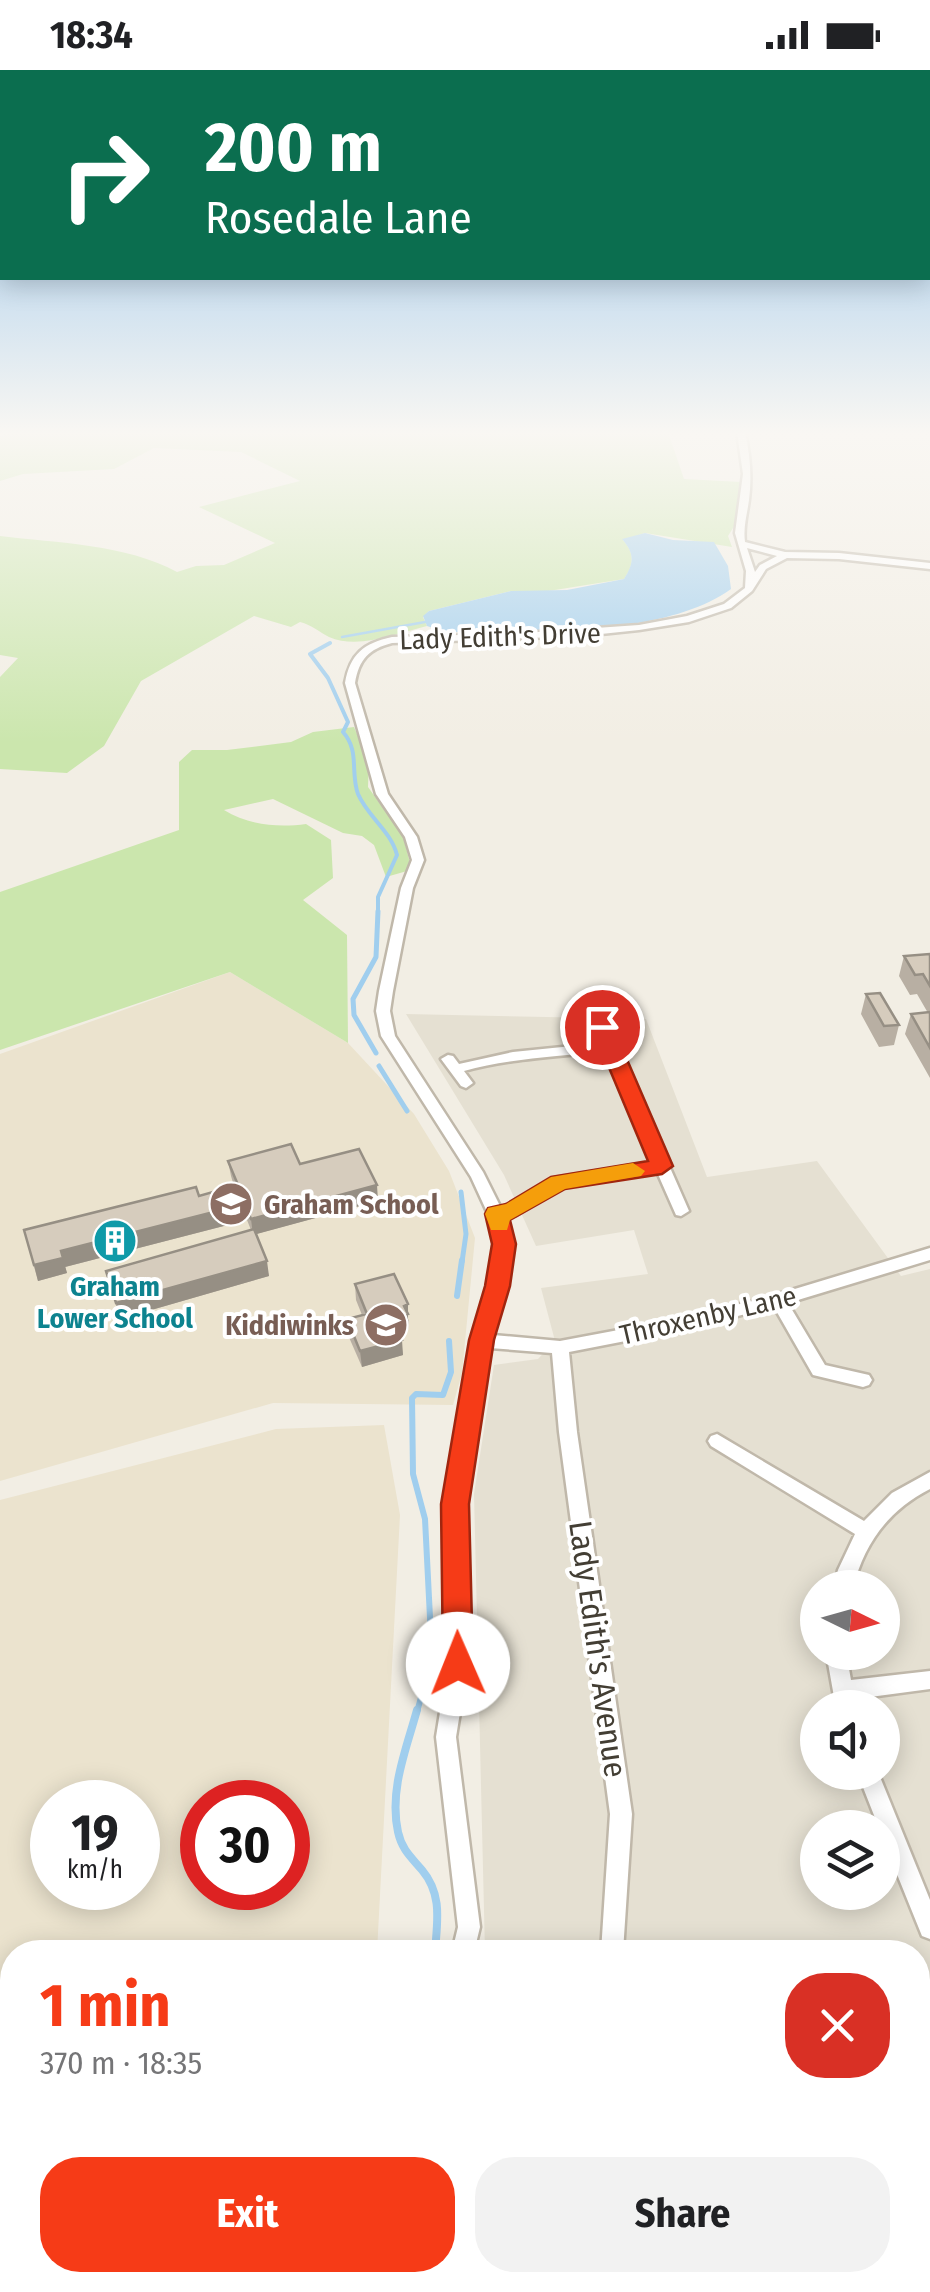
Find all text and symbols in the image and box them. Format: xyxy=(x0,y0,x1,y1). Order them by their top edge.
text: 18:34 xyxy=(50,12,133,58)
text: 200 m xyxy=(205,106,382,190)
icon: right xyxy=(40,110,170,240)
text: Rosedale Lane xyxy=(205,191,472,245)
street label: Lady Edith's Drive xyxy=(399,616,601,657)
pin xyxy=(560,985,645,1070)
icon: arrive xyxy=(575,1000,630,1055)
school or university icon: Graham School xyxy=(208,1181,254,1227)
place label: Graham School xyxy=(264,1188,439,1221)
building icon: Graham Lower School xyxy=(92,1218,138,1264)
place label: Graham Lower School xyxy=(37,1270,193,1335)
street label: Throxenby Lane xyxy=(617,1279,800,1352)
school or university icon: Kiddiwinks xyxy=(363,1302,409,1348)
place label: Kiddiwinks xyxy=(225,1309,354,1342)
street label: Lady Edith's Avenue xyxy=(561,1518,635,1780)
north arrow xyxy=(800,1570,900,1670)
map controls xyxy=(800,1570,900,1910)
position arrow xyxy=(406,1612,510,1716)
button: sound xyxy=(800,1690,900,1790)
speed limit sign: 30 xyxy=(180,1780,310,1910)
text: 19 xyxy=(71,1803,118,1863)
button: layers xyxy=(800,1810,900,1910)
text: km/h xyxy=(67,1855,123,1885)
text: 1 min xyxy=(40,1970,171,2042)
button: close xyxy=(785,1973,890,2078)
text: 370 m · 18:35 xyxy=(40,2044,202,2082)
button: Exit xyxy=(40,2157,455,2272)
button: Share xyxy=(475,2157,890,2272)

